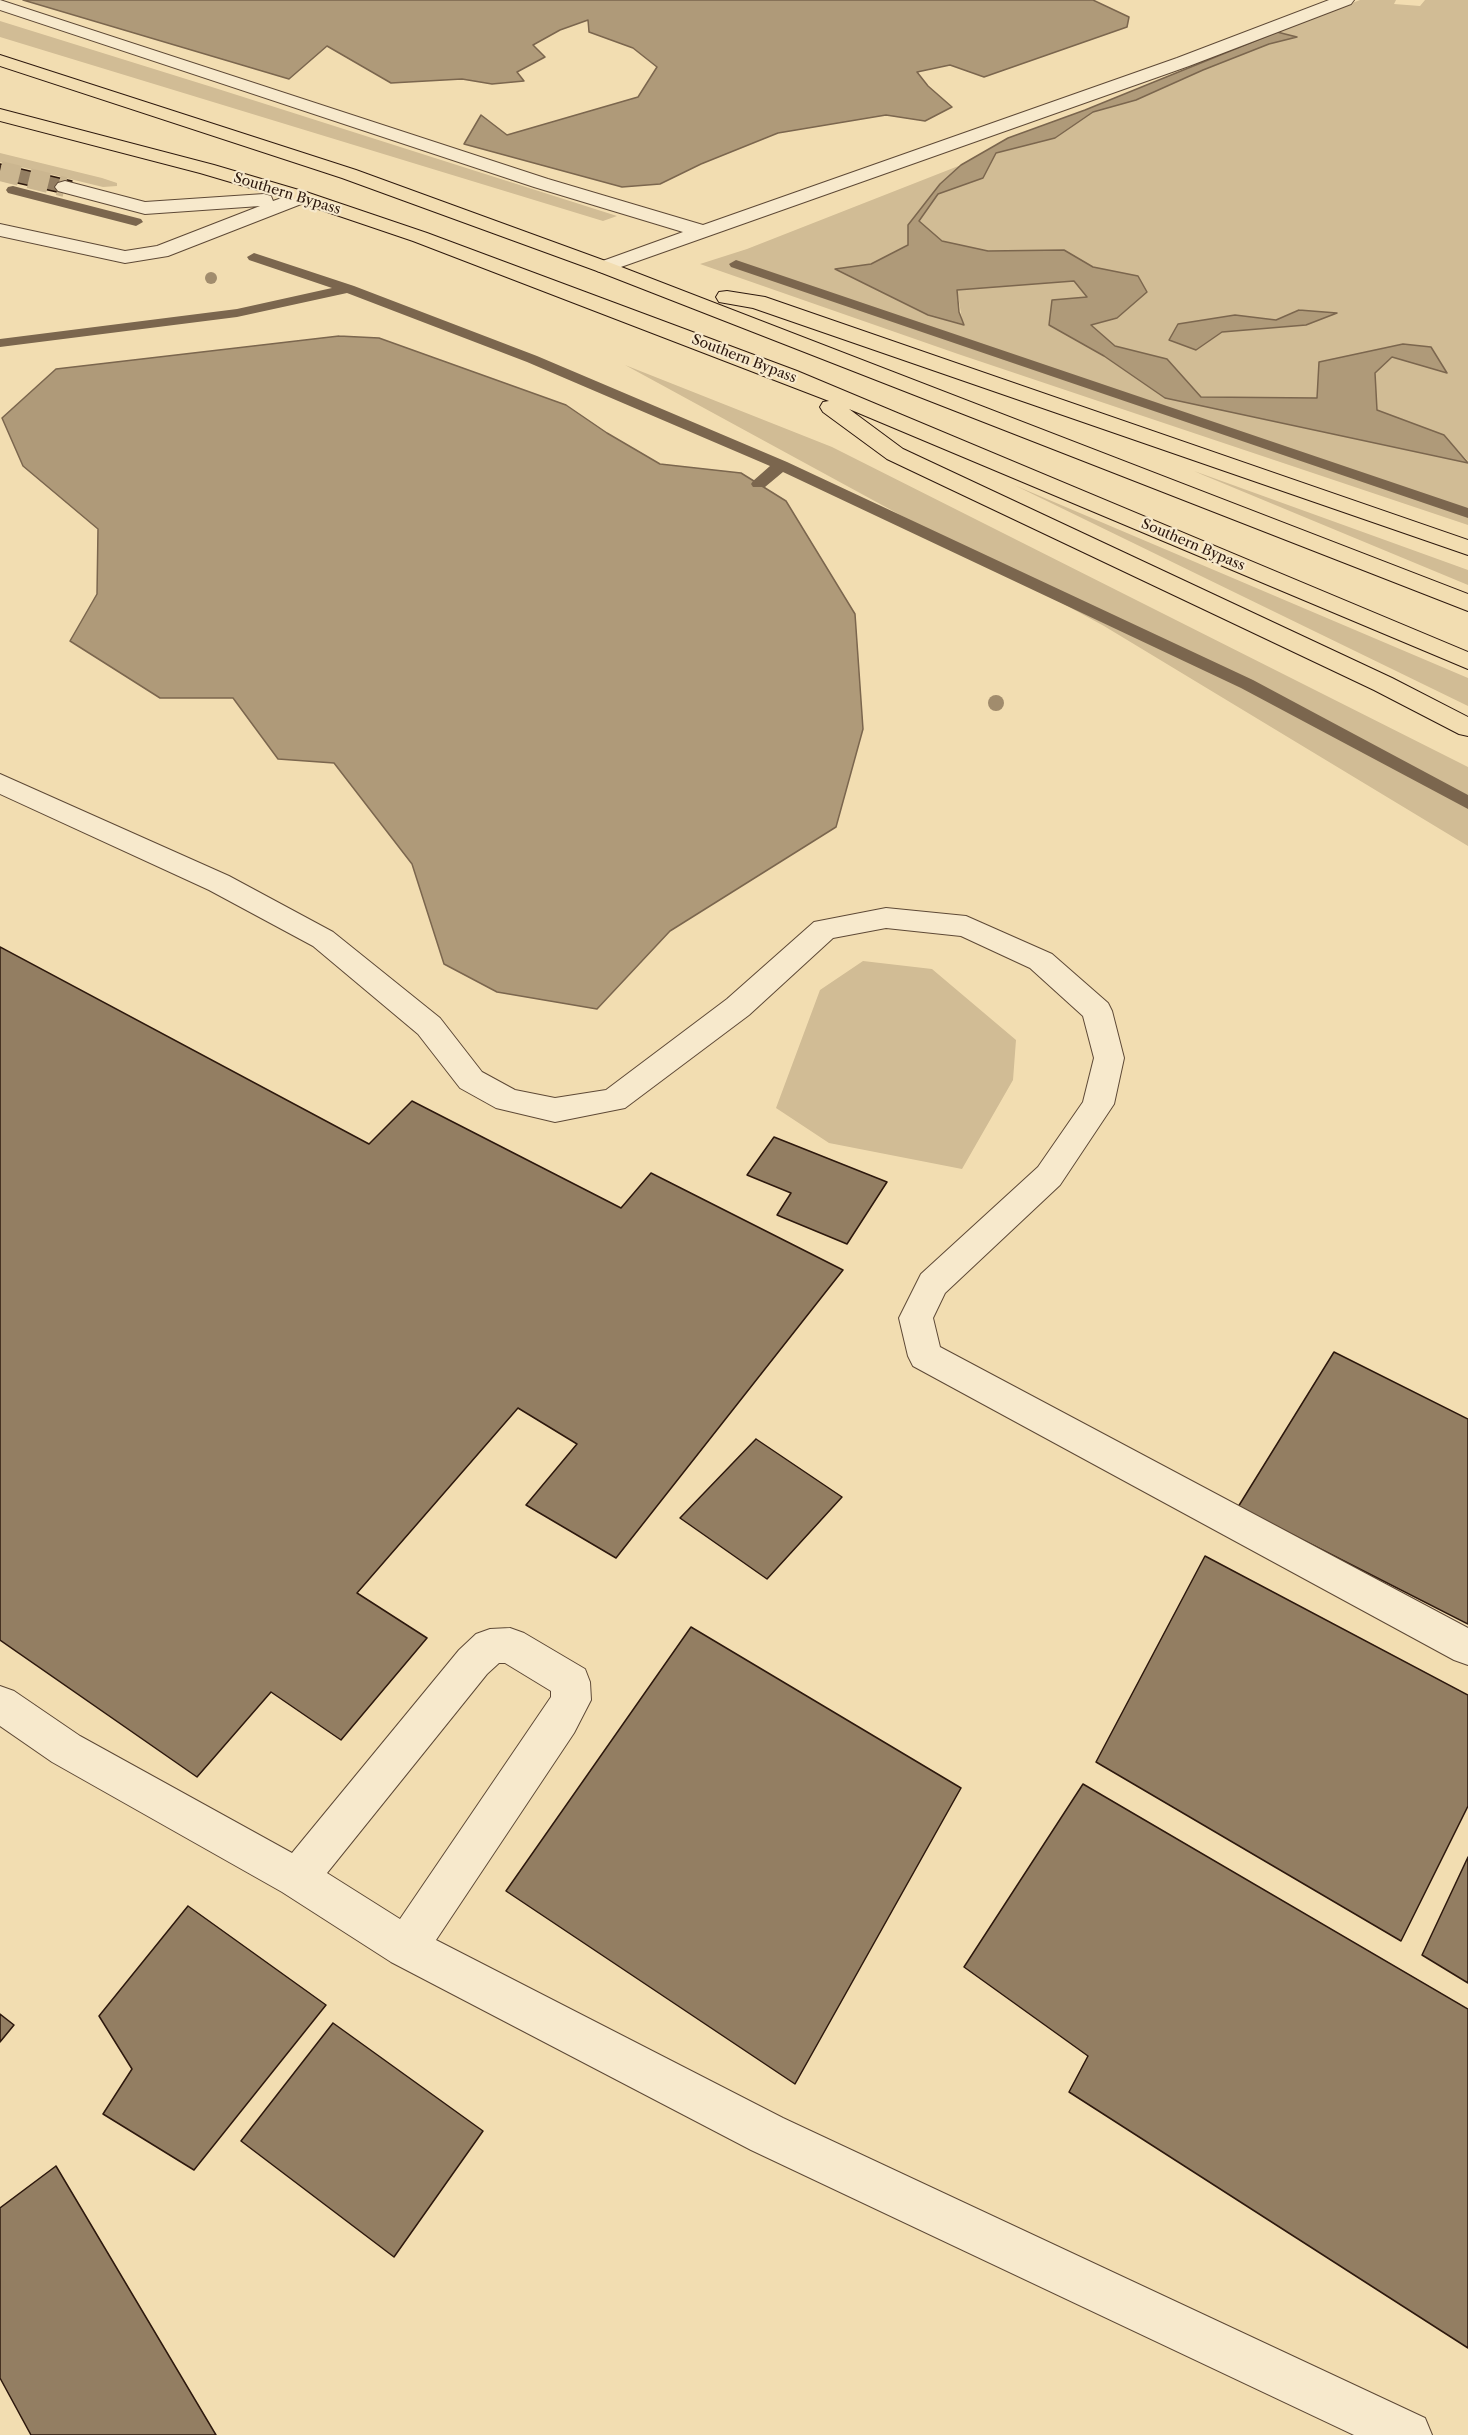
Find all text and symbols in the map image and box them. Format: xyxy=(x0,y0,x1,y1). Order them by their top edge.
street label: Southern Bypass xyxy=(231,170,343,218)
street label: Southern Bypass xyxy=(689,331,799,387)
street label: Southern Bypass xyxy=(1139,516,1247,574)

